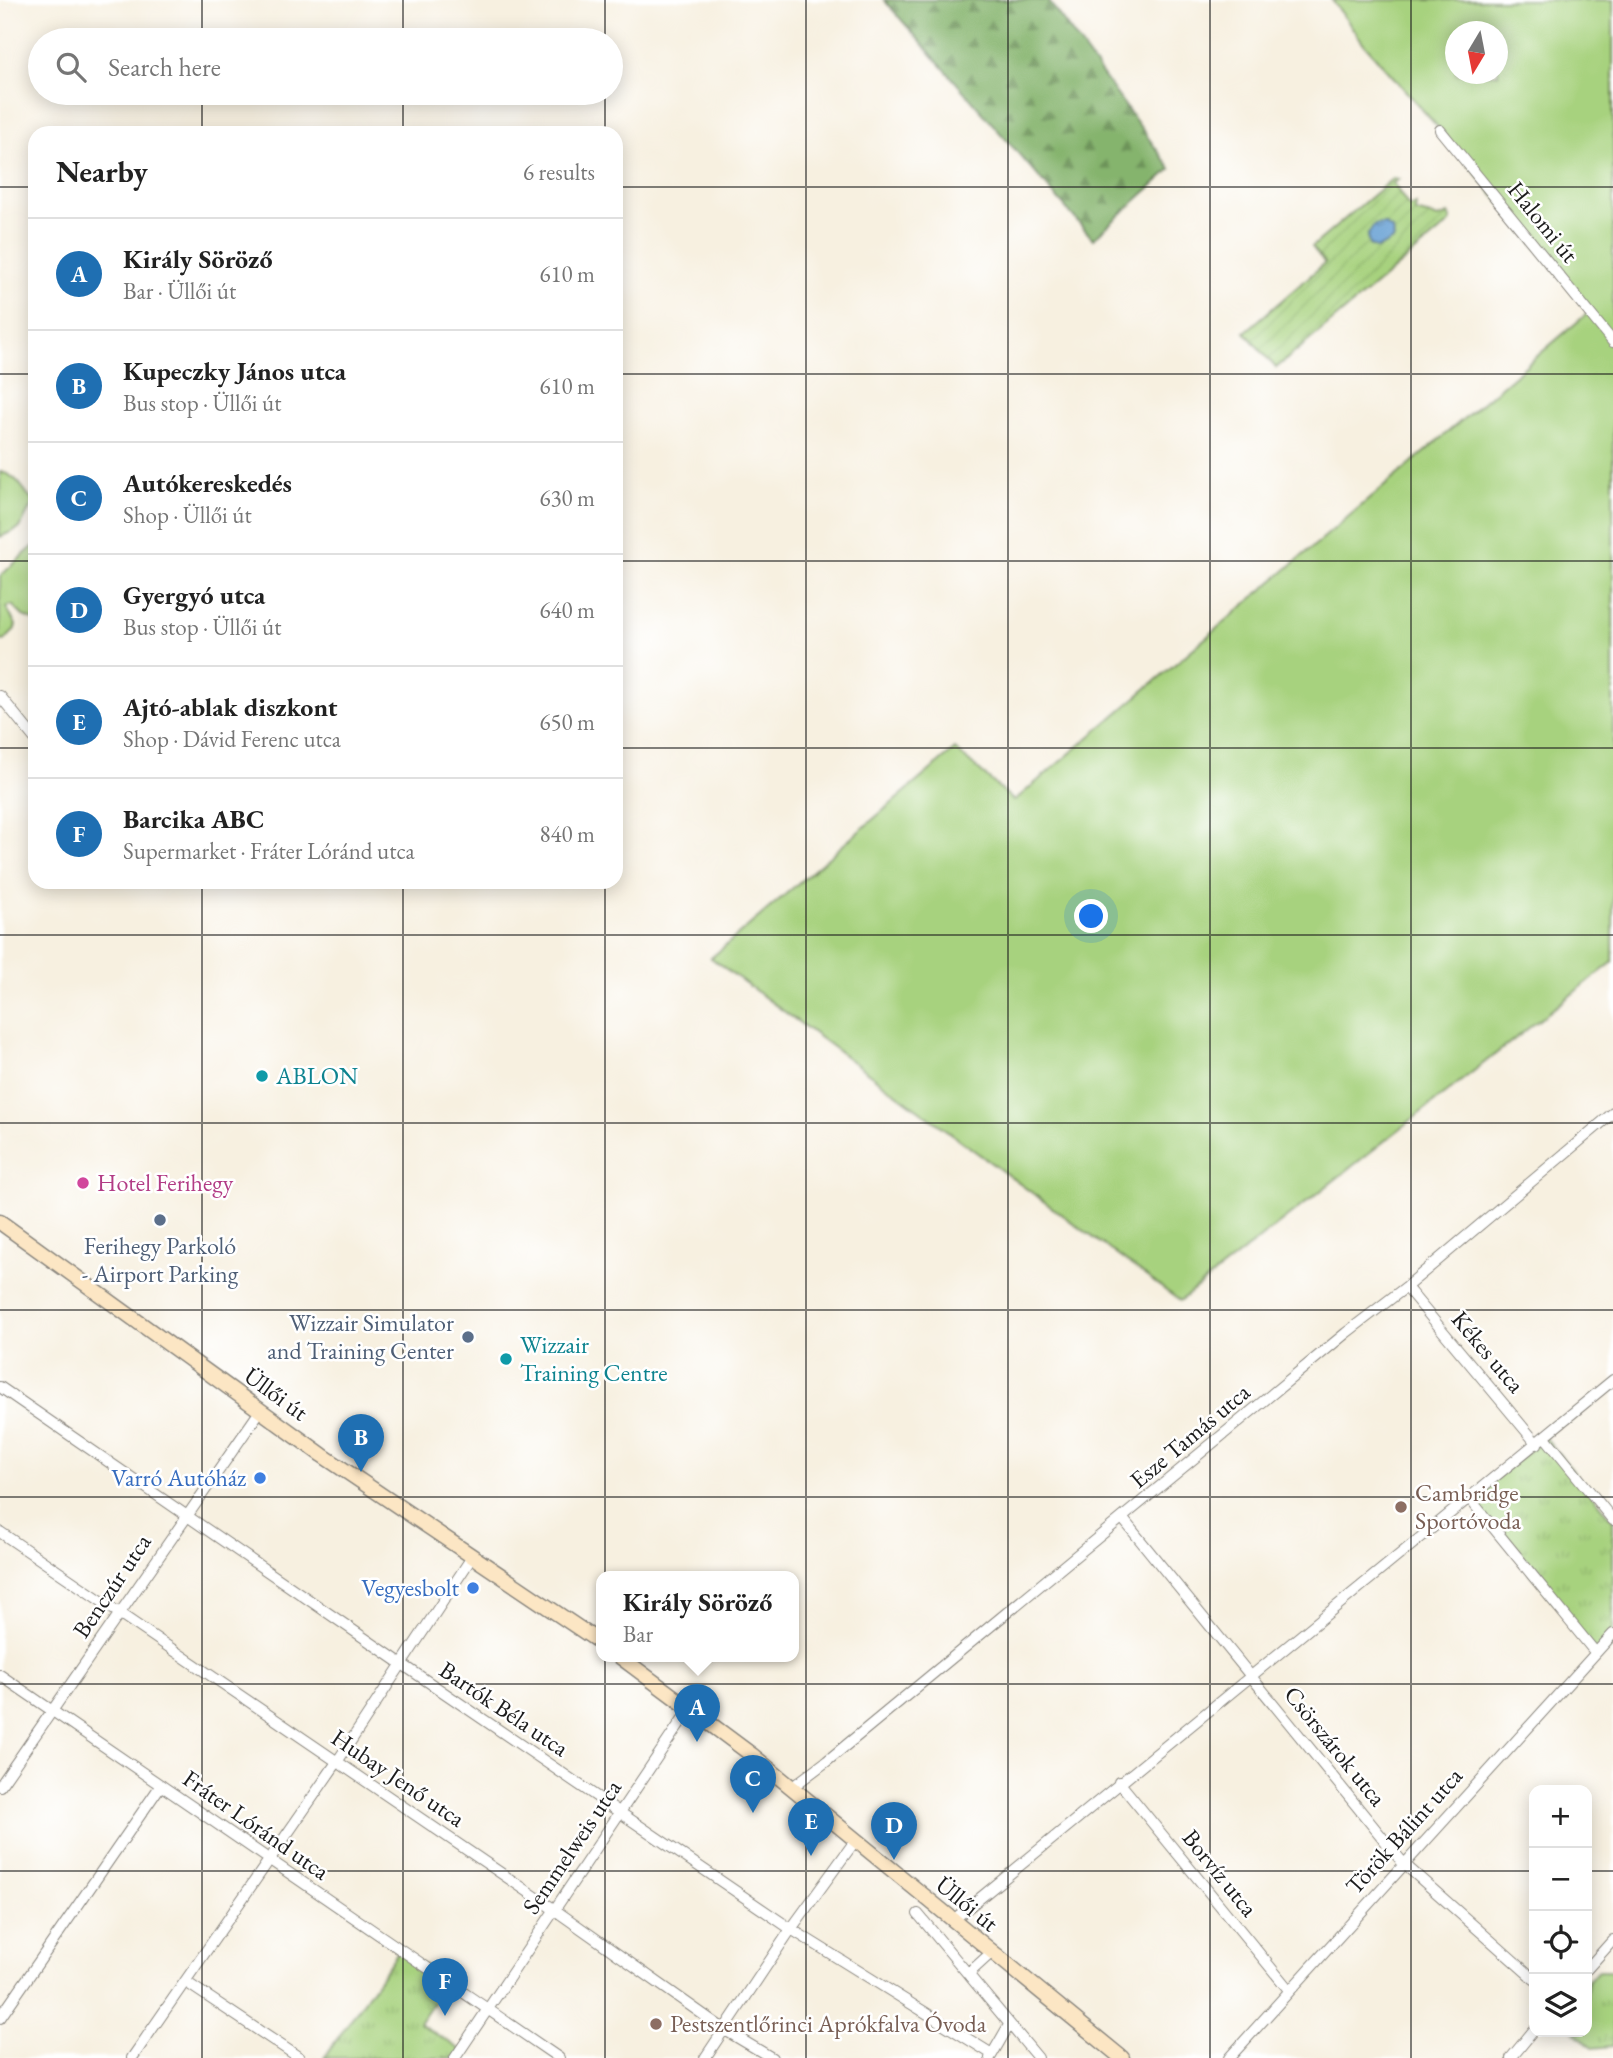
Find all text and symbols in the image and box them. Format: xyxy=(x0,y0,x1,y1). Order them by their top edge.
north arrow xyxy=(1445,21,1508,84)
search box xyxy=(28,28,623,105)
icon: search xyxy=(52,48,90,86)
text: Search here xyxy=(108,50,221,84)
text: Nearby xyxy=(56,152,148,191)
text: 6 results xyxy=(523,157,595,187)
street label: Halomi út xyxy=(1501,175,1586,269)
text: Király Söröző xyxy=(123,242,273,276)
text: A xyxy=(71,259,87,289)
text: 610 m xyxy=(539,259,595,289)
text: Bar · Üllői út xyxy=(123,276,236,306)
text: Kupeczky János utca xyxy=(123,354,346,388)
text: B xyxy=(72,371,86,401)
text: 610 m xyxy=(539,371,595,401)
text: Bus stop · Üllői út xyxy=(123,388,281,418)
text: Autókereskedés xyxy=(123,466,292,500)
text: C xyxy=(71,483,87,513)
text: 630 m xyxy=(539,483,595,513)
text: Shop · Üllői út xyxy=(123,500,252,530)
text: Gyergyó utca xyxy=(123,578,265,612)
text: D xyxy=(70,595,88,625)
text: 640 m xyxy=(539,595,595,625)
text: Bus stop · Üllői út xyxy=(123,612,281,642)
text: Ajtó-ablak diszkont xyxy=(123,690,337,724)
text: E xyxy=(72,707,86,737)
text: 650 m xyxy=(539,707,595,737)
text: Shop · Dávid Ferenc utca xyxy=(123,724,341,754)
text: Barcika ABC xyxy=(123,802,264,836)
text: F xyxy=(73,819,85,849)
text: 840 m xyxy=(539,819,595,849)
text: Supermarket · Fráter Lóránd utca xyxy=(123,836,415,866)
your location xyxy=(1074,899,1108,933)
place label: ABLON xyxy=(275,1060,358,1091)
marker: ABLON xyxy=(254,1068,270,1084)
place label: Hotel Ferihegy xyxy=(97,1167,234,1198)
marker: Hotel Ferihegy xyxy=(75,1175,91,1191)
marker: Ferihegy Parkoló - Airport Parking xyxy=(152,1212,168,1228)
place label: Ferihegy Parkoló - Airport Parking xyxy=(82,1230,239,1289)
street label: Kékes utca xyxy=(1445,1304,1532,1400)
place label: Wizzair Simulator and Training Center xyxy=(267,1307,454,1366)
marker: Wizzair Simulator and Training Center xyxy=(460,1329,476,1345)
place label: Wizzair Training Centre xyxy=(520,1329,668,1388)
marker: Wizzair Training Centre xyxy=(498,1351,514,1367)
street label: Üllői út xyxy=(238,1360,315,1428)
street label: Esze Tamás utca xyxy=(1123,1376,1256,1495)
pin: B xyxy=(338,1414,384,1472)
place label: Varró Autóház xyxy=(111,1462,246,1493)
marker: Varró Autóház xyxy=(252,1470,268,1486)
place label: Cambridge Sportóvoda xyxy=(1415,1477,1522,1536)
marker: Cambridge Sportóvoda xyxy=(1393,1499,1409,1515)
street label: Benczúr utca xyxy=(65,1527,158,1644)
popup xyxy=(596,1571,799,1662)
place label: Vegyesbolt xyxy=(361,1572,459,1603)
marker: Vegyesbolt xyxy=(465,1580,481,1596)
text: Király Söröző xyxy=(623,1585,772,1619)
text: Bar xyxy=(623,1619,653,1649)
street label: Bartók Béla utca xyxy=(434,1654,575,1763)
street label: Csörszárok utca xyxy=(1277,1679,1394,1812)
pin: A xyxy=(674,1684,720,1742)
street label: Hubay Jenő utca xyxy=(326,1721,471,1834)
pin: C xyxy=(730,1755,776,1813)
street label: Török Bálint utca xyxy=(1338,1760,1469,1901)
street label: Fráter Lóránd utca xyxy=(177,1763,336,1887)
street label: Semmelweis utca xyxy=(515,1773,628,1920)
map controls xyxy=(1529,1785,1592,2037)
button: + xyxy=(1529,1785,1592,1848)
pin: E xyxy=(788,1798,834,1856)
pin: D xyxy=(871,1802,917,1860)
street label: Borvíz utca xyxy=(1176,1823,1265,1923)
button: − xyxy=(1529,1848,1592,1911)
street label: Üllői út xyxy=(930,1869,1005,1939)
button: locate xyxy=(1529,1911,1592,1974)
pin: F xyxy=(422,1958,468,2016)
button: layers xyxy=(1529,1974,1592,2037)
place label: Pestszentlőrinci Aprókfalva Óvoda xyxy=(670,2008,987,2039)
marker: Pestszentlőrinci Aprókfalva Óvoda xyxy=(648,2016,664,2032)

